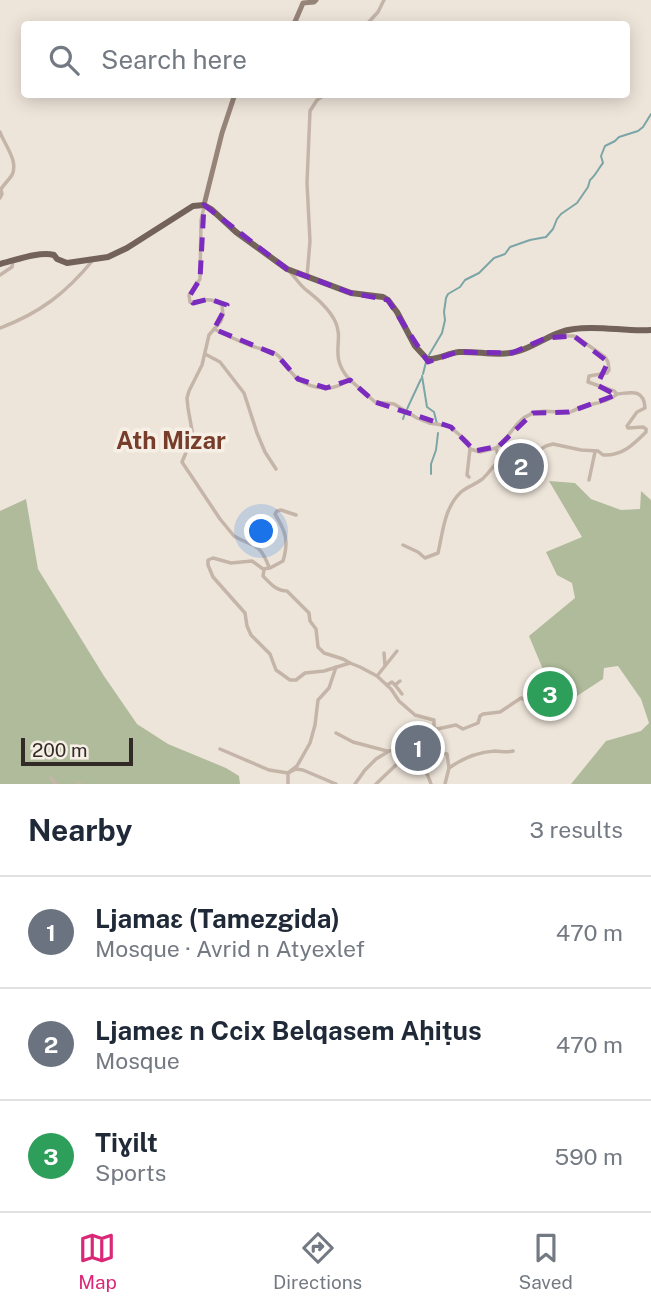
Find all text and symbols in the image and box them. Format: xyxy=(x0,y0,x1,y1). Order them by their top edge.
search box xyxy=(21,21,630,98)
icon: search xyxy=(45,41,83,79)
text: Search here xyxy=(101,44,247,75)
district label: Ath Mizar xyxy=(116,426,226,454)
pin: 2 xyxy=(498,440,544,492)
your location xyxy=(244,514,278,548)
pin: 3 xyxy=(527,668,573,720)
pin: 1 xyxy=(395,722,441,774)
scale bar xyxy=(21,735,133,767)
text: 200 m xyxy=(32,739,88,761)
text: Nearby xyxy=(28,812,132,848)
text: 3 results xyxy=(529,816,623,843)
text: Ljamaɛ (Tamezgida) xyxy=(95,903,340,934)
text: 1 xyxy=(46,919,56,946)
text: 470 m xyxy=(556,919,623,946)
text: Mosque · Avrid n Atyexlef xyxy=(95,935,365,962)
text: Ljameɛ n Ccix Belqasem Aḥiṭus xyxy=(95,1015,482,1046)
text: 2 xyxy=(44,1031,58,1058)
text: 470 m xyxy=(556,1031,623,1058)
text: Mosque xyxy=(95,1047,180,1074)
text: Tiɣilt xyxy=(95,1127,158,1158)
text: 3 xyxy=(43,1143,59,1170)
text: 590 m xyxy=(554,1143,623,1170)
text: Sports xyxy=(95,1159,166,1186)
tab: Map xyxy=(78,1229,117,1293)
tab: Directions xyxy=(273,1229,362,1293)
tab: Saved xyxy=(519,1229,573,1293)

